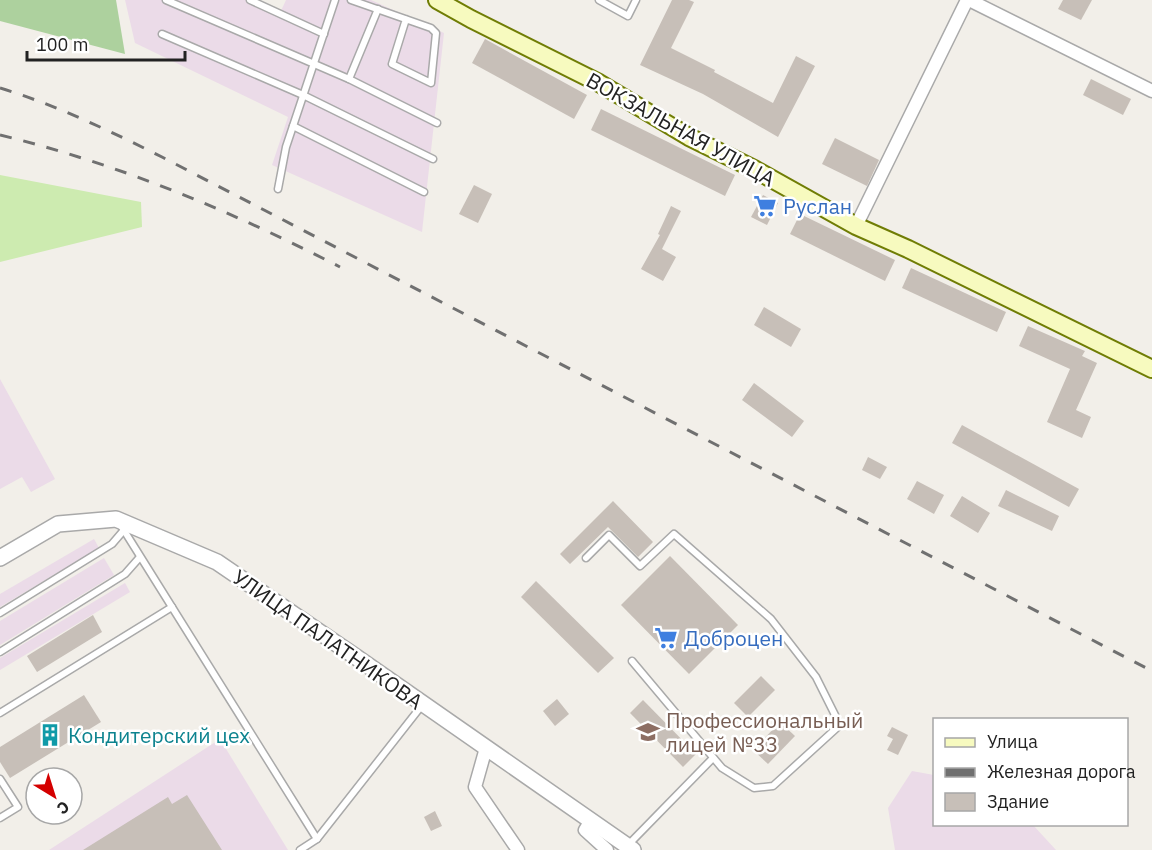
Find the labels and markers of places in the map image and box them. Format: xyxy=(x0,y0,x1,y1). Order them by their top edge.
place label: Руслан xyxy=(783,192,852,220)
supermarket icon: Руслан xyxy=(752,193,778,219)
place label: Доброцен xyxy=(684,624,783,652)
supermarket icon: Доброцен xyxy=(653,625,679,651)
place label: Профессиональный лицей №33 xyxy=(666,706,863,758)
school or university icon: Профессиональный лицей №33 xyxy=(635,719,661,745)
place label: Кондитерский цех xyxy=(68,721,250,749)
building icon: Кондитерский цех xyxy=(37,722,63,748)

